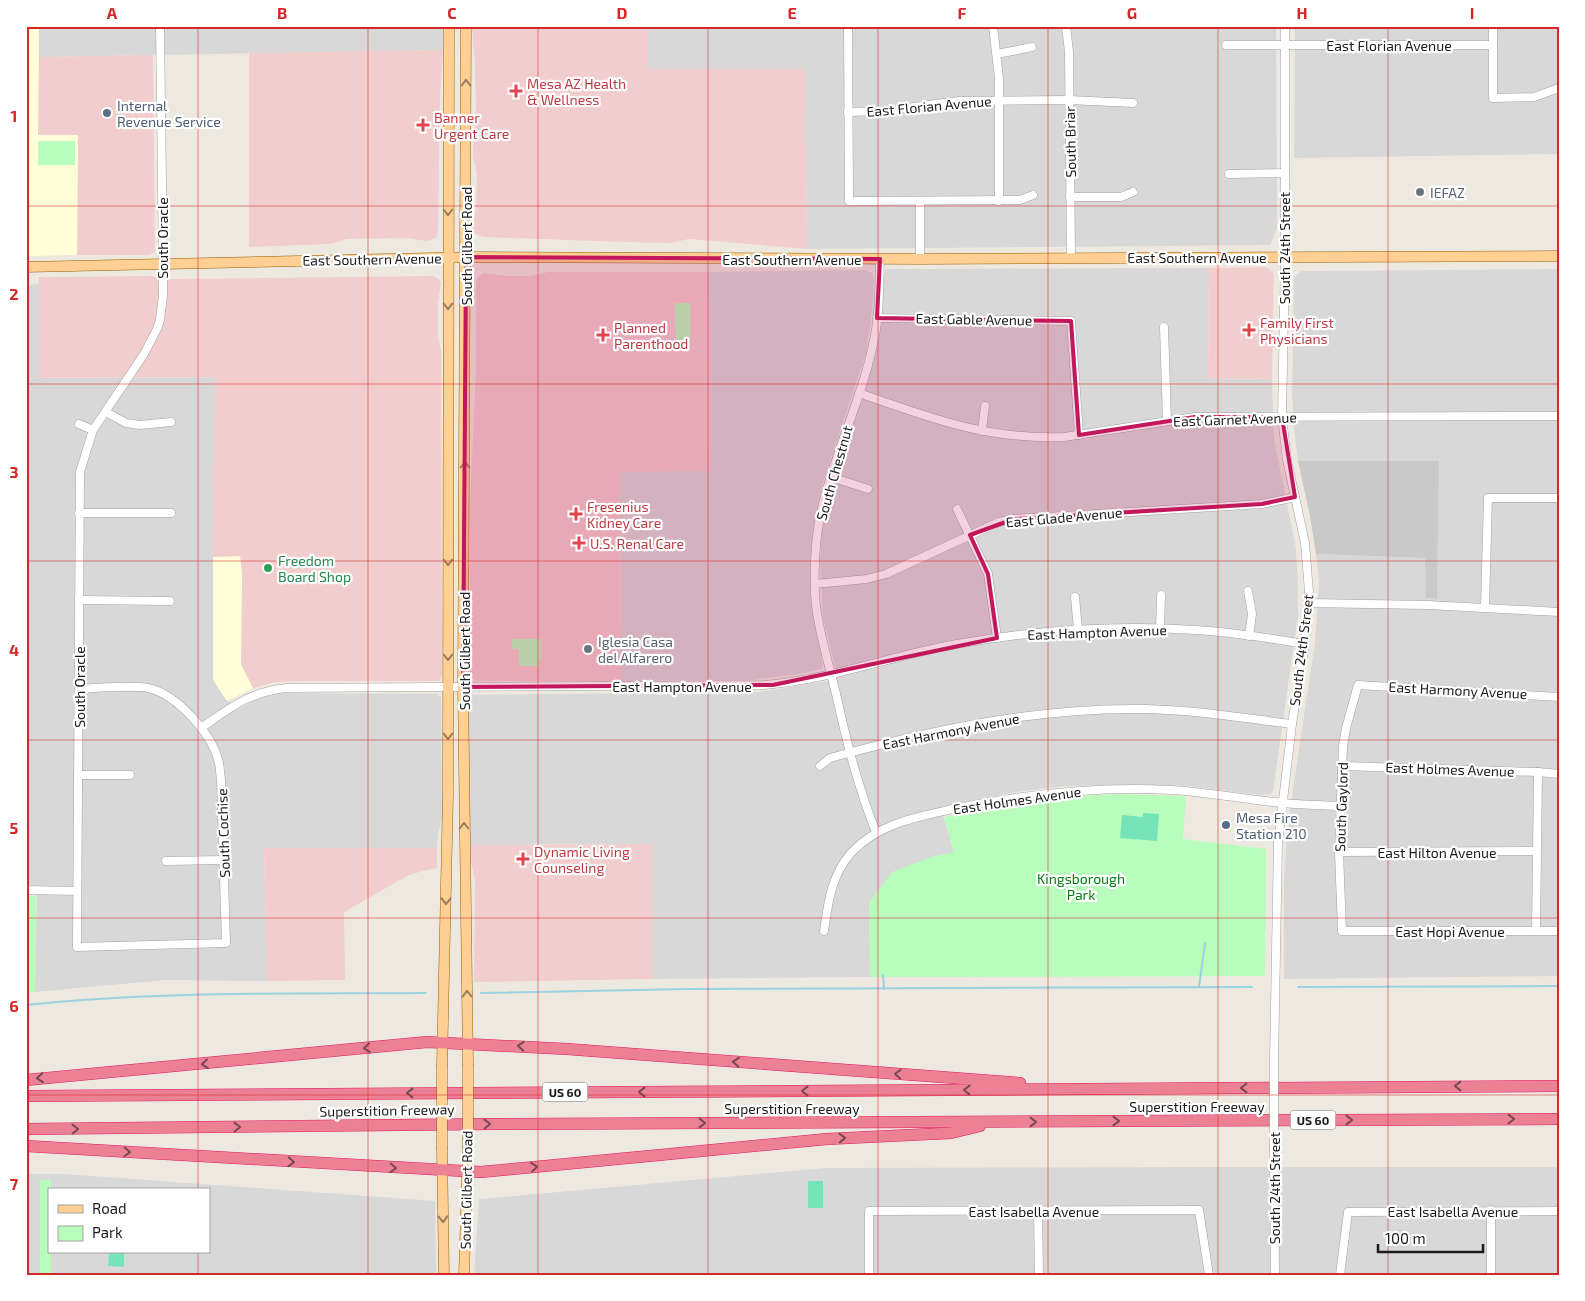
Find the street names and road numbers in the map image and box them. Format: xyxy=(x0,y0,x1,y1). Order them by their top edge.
street label: East Florian Avenue xyxy=(1326,37,1452,54)
street label: East Florian Avenue xyxy=(866,92,992,120)
street label: South Briar xyxy=(1061,106,1079,178)
street label: South Gilbert Road xyxy=(458,187,475,305)
street label: South 24th Street xyxy=(1276,192,1293,304)
street label: South Oracle xyxy=(154,197,171,279)
street label: East Southern Avenue xyxy=(302,249,442,269)
street label: East Southern Avenue xyxy=(1127,249,1267,266)
street label: East Southern Avenue xyxy=(722,251,862,268)
street label: East Gable Avenue xyxy=(915,309,1033,329)
street label: East Garnet Avenue xyxy=(1173,408,1297,430)
street label: South Chestnut xyxy=(812,424,856,522)
street label: East Glade Avenue xyxy=(1005,503,1123,531)
street label: South Gilbert Road xyxy=(456,592,473,710)
street label: South 24th Street xyxy=(1286,593,1316,707)
street label: East Hampton Avenue xyxy=(1027,621,1167,643)
street label: South Oracle xyxy=(71,646,88,728)
street label: East Hampton Avenue xyxy=(612,678,752,695)
street label: East Harmony Avenue xyxy=(1388,678,1528,702)
street label: East Harmony Avenue xyxy=(881,709,1021,753)
street label: East Holmes Avenue xyxy=(1385,758,1515,780)
street label: South Gaylord xyxy=(1331,762,1351,852)
street label: East Holmes Avenue xyxy=(952,783,1082,817)
street label: South Cochise xyxy=(213,788,233,878)
street label: East Hilton Avenue xyxy=(1377,844,1497,861)
street label: East Hopi Avenue xyxy=(1395,923,1505,940)
road number: US 60 xyxy=(542,1082,588,1102)
street label: Superstition Freeway xyxy=(1129,1098,1265,1115)
street label: Superstition Freeway xyxy=(319,1100,455,1120)
street label: Superstition Freeway xyxy=(724,1100,860,1117)
road number: US 60 xyxy=(1290,1110,1336,1130)
street label: South Gilbert Road xyxy=(456,1131,476,1249)
street label: South 24th Street xyxy=(1266,1132,1283,1244)
street label: East Isabella Avenue xyxy=(969,1203,1099,1220)
street label: East Isabella Avenue xyxy=(1388,1203,1518,1220)

